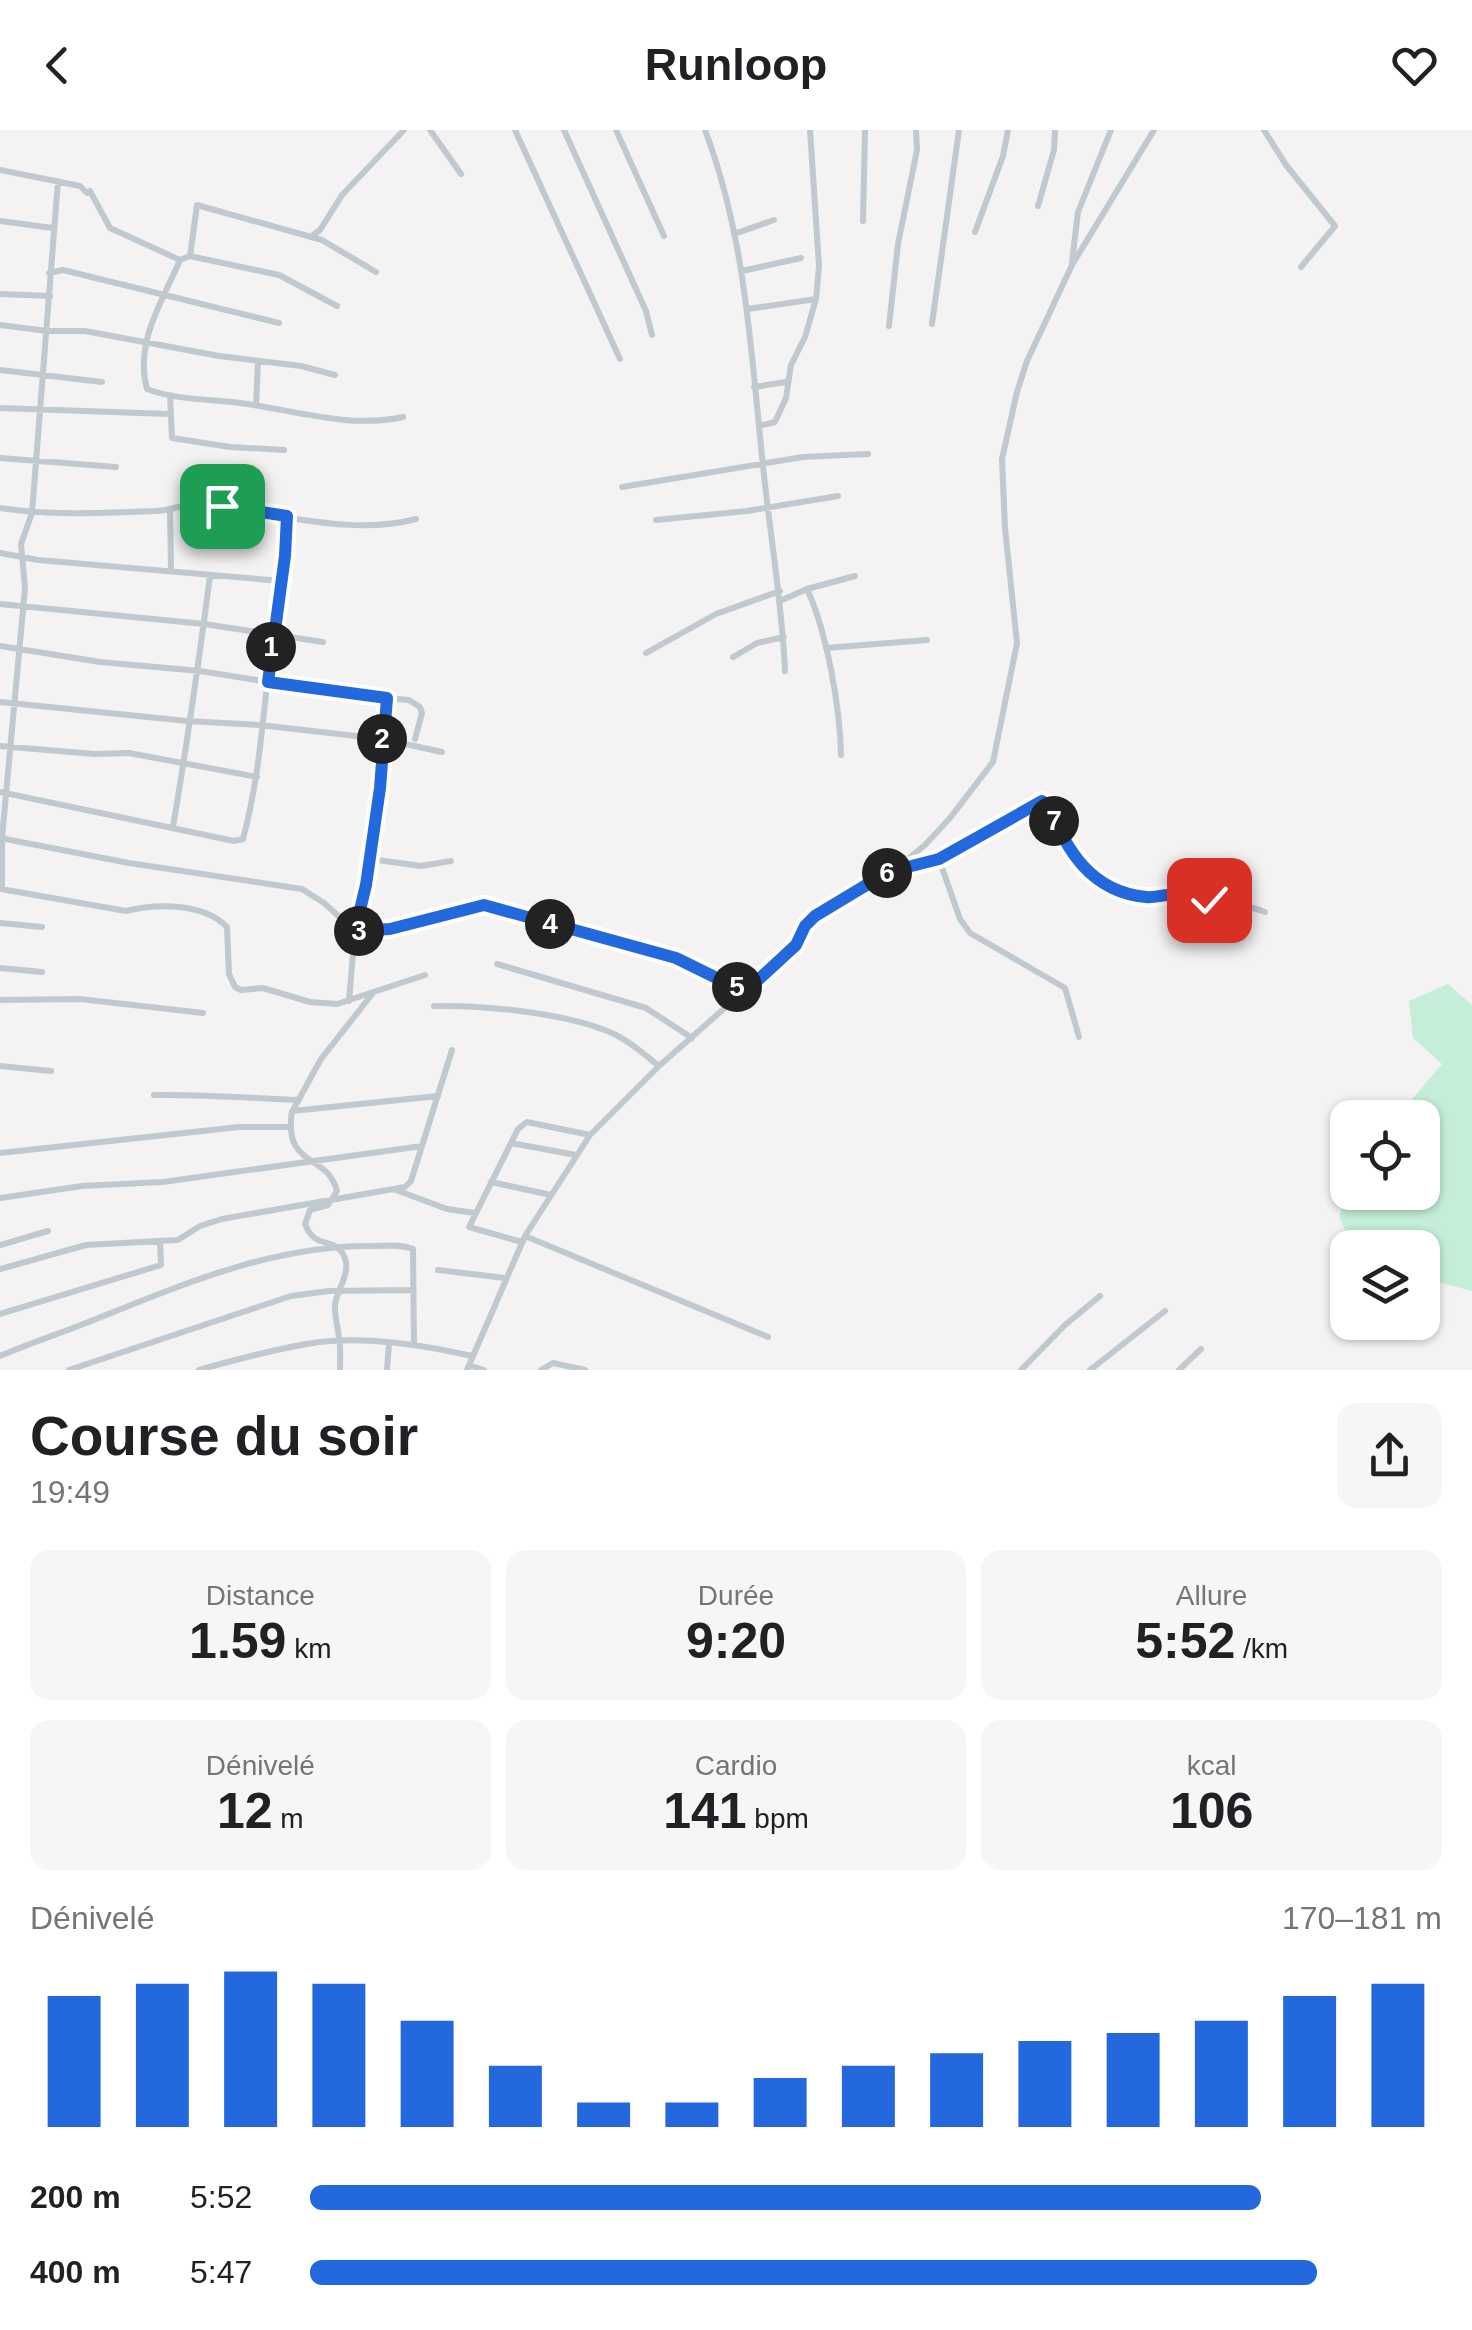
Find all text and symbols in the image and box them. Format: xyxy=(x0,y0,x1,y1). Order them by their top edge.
icon: back xyxy=(30,38,85,93)
icon: heart xyxy=(1387,38,1442,93)
text: Runloop xyxy=(645,39,827,90)
pin xyxy=(180,464,265,549)
icon: arrive xyxy=(195,479,250,534)
pin: 1 xyxy=(246,622,296,672)
text: 1 xyxy=(263,631,279,662)
pin: 2 xyxy=(357,714,407,764)
text: 2 xyxy=(374,723,390,754)
pin: 7 xyxy=(1029,796,1079,846)
text: 7 xyxy=(1046,805,1062,836)
pin: 6 xyxy=(862,848,912,898)
text: 6 xyxy=(879,857,895,888)
pin xyxy=(1167,858,1252,943)
icon: check xyxy=(1182,873,1237,928)
pin: 4 xyxy=(525,899,575,949)
pin: 3 xyxy=(334,906,384,956)
text: 4 xyxy=(542,908,558,939)
text: 3 xyxy=(351,915,367,946)
pin: 5 xyxy=(712,962,762,1012)
text: 5 xyxy=(729,971,745,1002)
map controls xyxy=(1330,1100,1440,1340)
button: locate xyxy=(1330,1100,1440,1210)
button: layers xyxy=(1330,1230,1440,1340)
button: share xyxy=(1337,1403,1442,1508)
text: Course du soir xyxy=(30,1405,418,1467)
text: 19:49 xyxy=(30,1474,110,1510)
text: Distance xyxy=(206,1580,315,1611)
text: Durée xyxy=(698,1580,774,1611)
text: Allure xyxy=(1176,1580,1247,1611)
text: 1.59 xyxy=(189,1613,286,1669)
text: 9:20 xyxy=(686,1613,786,1669)
text: 5:52 xyxy=(1135,1613,1235,1669)
text: km xyxy=(286,1633,332,1664)
text: /km xyxy=(1235,1633,1288,1664)
text: Dénivelé xyxy=(206,1750,315,1781)
text: Cardio xyxy=(695,1750,777,1781)
text: kcal xyxy=(1187,1750,1237,1781)
text: 12 xyxy=(217,1783,273,1839)
text: 141 xyxy=(663,1783,747,1839)
text: 106 xyxy=(1170,1783,1253,1839)
text: m xyxy=(273,1803,304,1834)
text: bpm xyxy=(747,1803,809,1834)
text: Dénivelé xyxy=(30,1900,155,1936)
text: 170–181 m xyxy=(1282,1900,1442,1936)
text: 200 m xyxy=(30,2179,121,2215)
text: 5:52 xyxy=(190,2179,252,2215)
text: 400 m xyxy=(30,2254,121,2290)
text: 5:47 xyxy=(190,2254,252,2290)

